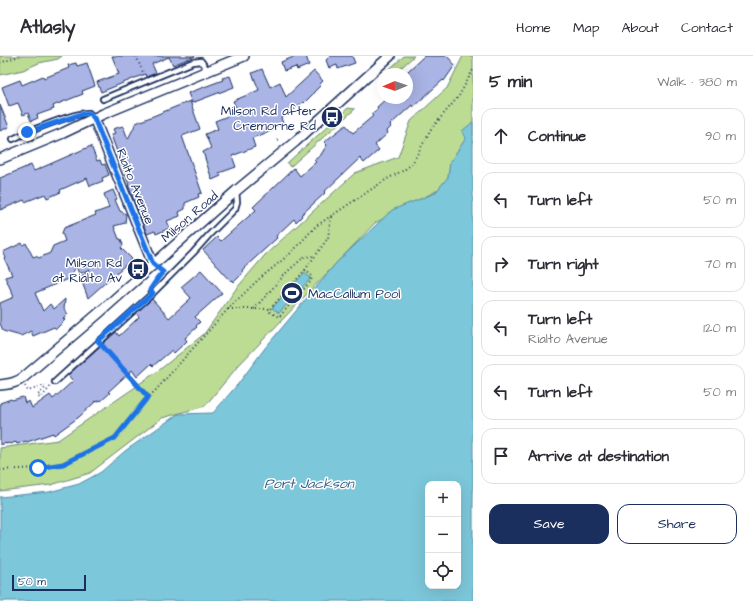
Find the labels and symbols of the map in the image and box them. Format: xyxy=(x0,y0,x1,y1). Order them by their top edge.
north arrow xyxy=(377,68,413,104)
place label: Milson Rd after Cremorne Rd xyxy=(221,102,316,135)
bus stop icon: Milson Rd after Cremorne Rd xyxy=(319,104,345,130)
route end xyxy=(18,123,36,141)
street label: Rialto Avenue xyxy=(112,146,158,227)
street label: Milson Road xyxy=(157,187,222,247)
place label: Milson Rd at Rialto Av xyxy=(52,254,122,287)
bus stop icon: Milson Rd at Rialto Av xyxy=(125,256,151,282)
sports icon: MacCallum Pool xyxy=(279,280,305,306)
place label: MacCallum Pool xyxy=(308,285,400,303)
route start xyxy=(29,459,47,477)
water label: Port Jackson xyxy=(264,474,355,494)
scale bar xyxy=(12,573,86,592)

